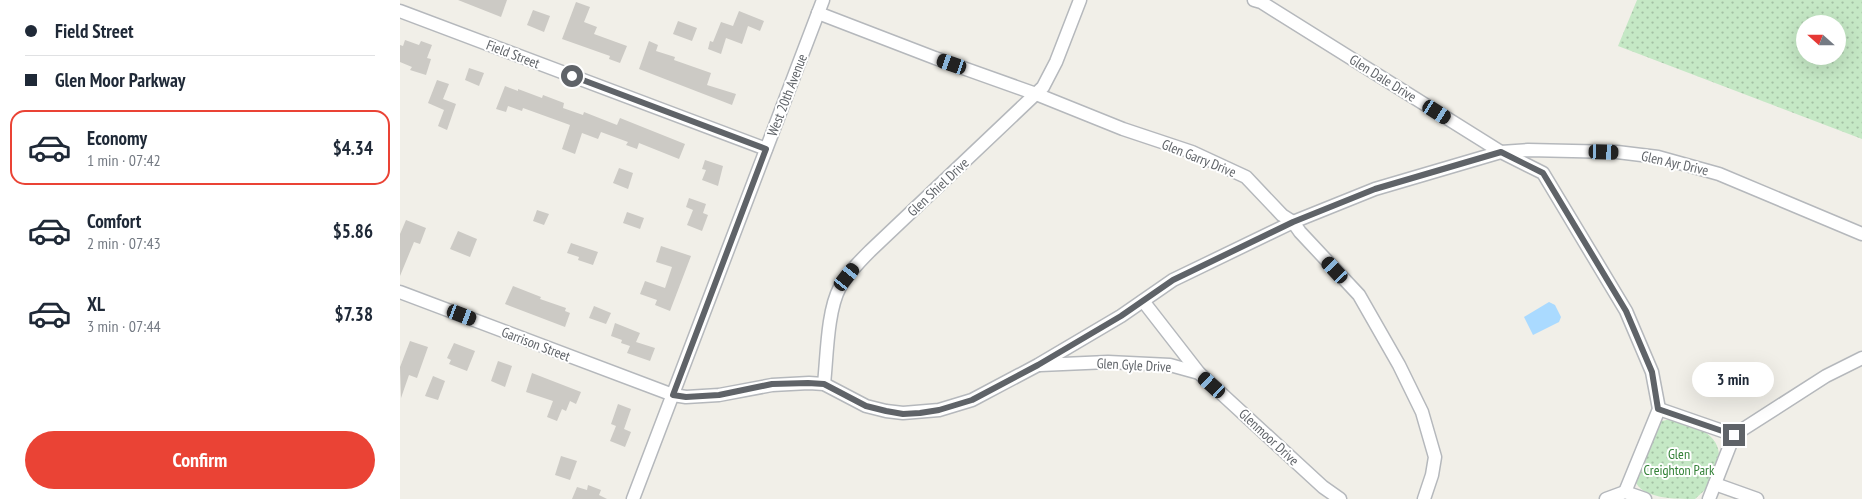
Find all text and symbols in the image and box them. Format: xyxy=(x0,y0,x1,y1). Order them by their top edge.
north arrow xyxy=(1796,15,1846,65)
map controls xyxy=(1796,15,1846,65)
text: Field Street xyxy=(55,19,134,43)
street label: Field Street xyxy=(484,36,542,72)
street label: Glen Dale Drive xyxy=(1346,50,1420,106)
street label: West 20th Avenue xyxy=(763,51,811,139)
car xyxy=(935,52,968,76)
route start xyxy=(561,65,583,87)
text: Glen Moor Parkway xyxy=(55,68,185,92)
car xyxy=(1420,98,1453,126)
icon: car xyxy=(27,125,72,170)
text: Economy xyxy=(87,126,147,150)
street label: Glen Garry Drive xyxy=(1159,135,1239,181)
text: $4.34 xyxy=(333,136,373,160)
car xyxy=(1588,144,1619,160)
street label: Glen Ayr Drive xyxy=(1640,147,1711,180)
text: 1 min · 07:42 xyxy=(87,150,161,170)
street label: Glen Shiel Drive xyxy=(903,154,973,220)
icon: car xyxy=(27,208,72,253)
text: Comfort xyxy=(87,209,141,233)
text: $5.86 xyxy=(333,219,373,243)
text: 2 min · 07:43 xyxy=(87,233,161,253)
car xyxy=(1319,254,1350,286)
car xyxy=(831,261,862,293)
icon: car xyxy=(27,291,72,336)
text: XL xyxy=(87,292,105,316)
text: $7.38 xyxy=(335,302,373,326)
car xyxy=(445,303,478,327)
text: 3 min · 07:44 xyxy=(87,316,161,336)
street label: Garrison Street xyxy=(499,323,573,365)
street label: Glen Gyle Drive xyxy=(1096,354,1172,376)
callout: 3 min xyxy=(1693,362,1775,398)
car xyxy=(1195,369,1228,401)
text: 3 min xyxy=(1717,369,1749,389)
street label: Glenmoor Drive xyxy=(1235,405,1303,469)
route end xyxy=(1723,424,1745,446)
button: Confirm xyxy=(25,431,375,489)
park label: Glen Creighton Park xyxy=(1644,445,1715,479)

